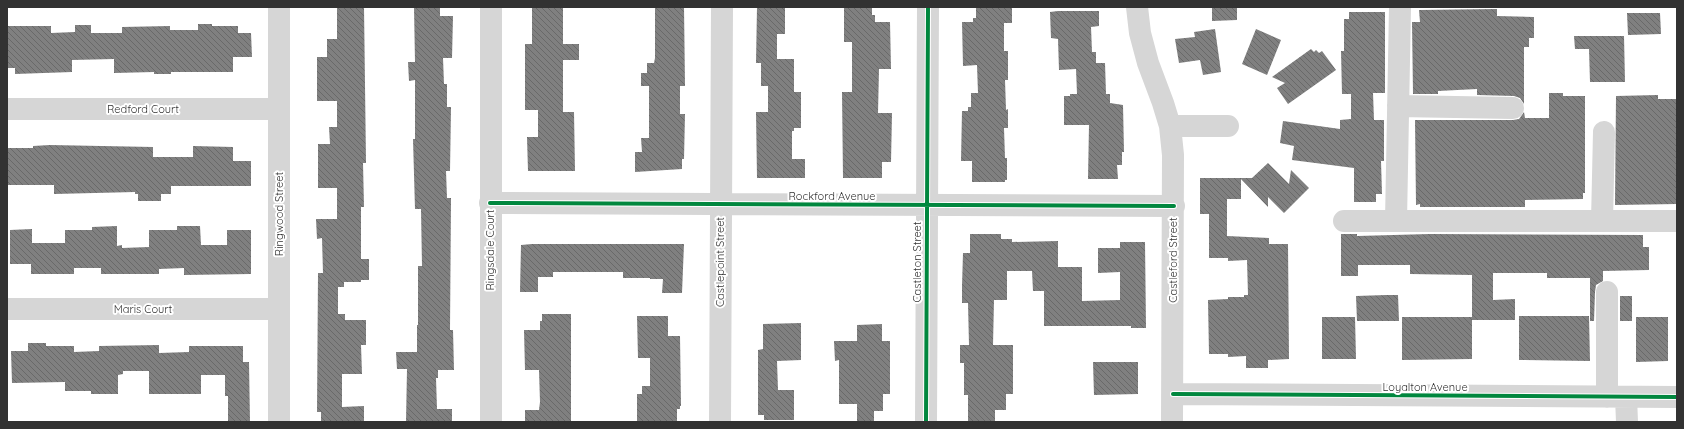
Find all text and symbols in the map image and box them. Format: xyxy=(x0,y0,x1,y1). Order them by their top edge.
street label: Redford Court xyxy=(107,102,179,116)
street label: Ringwood Street xyxy=(272,172,286,256)
street label: Rockford Avenue xyxy=(788,189,876,203)
street label: Ringsdale Court xyxy=(483,209,497,291)
street label: Castlepoint Street xyxy=(713,217,727,307)
street label: Castleford Street xyxy=(1166,217,1180,303)
street label: Castleton Street xyxy=(910,221,924,303)
street label: Maris Court xyxy=(114,302,173,316)
street label: Loyalton Avenue xyxy=(1382,380,1468,394)

